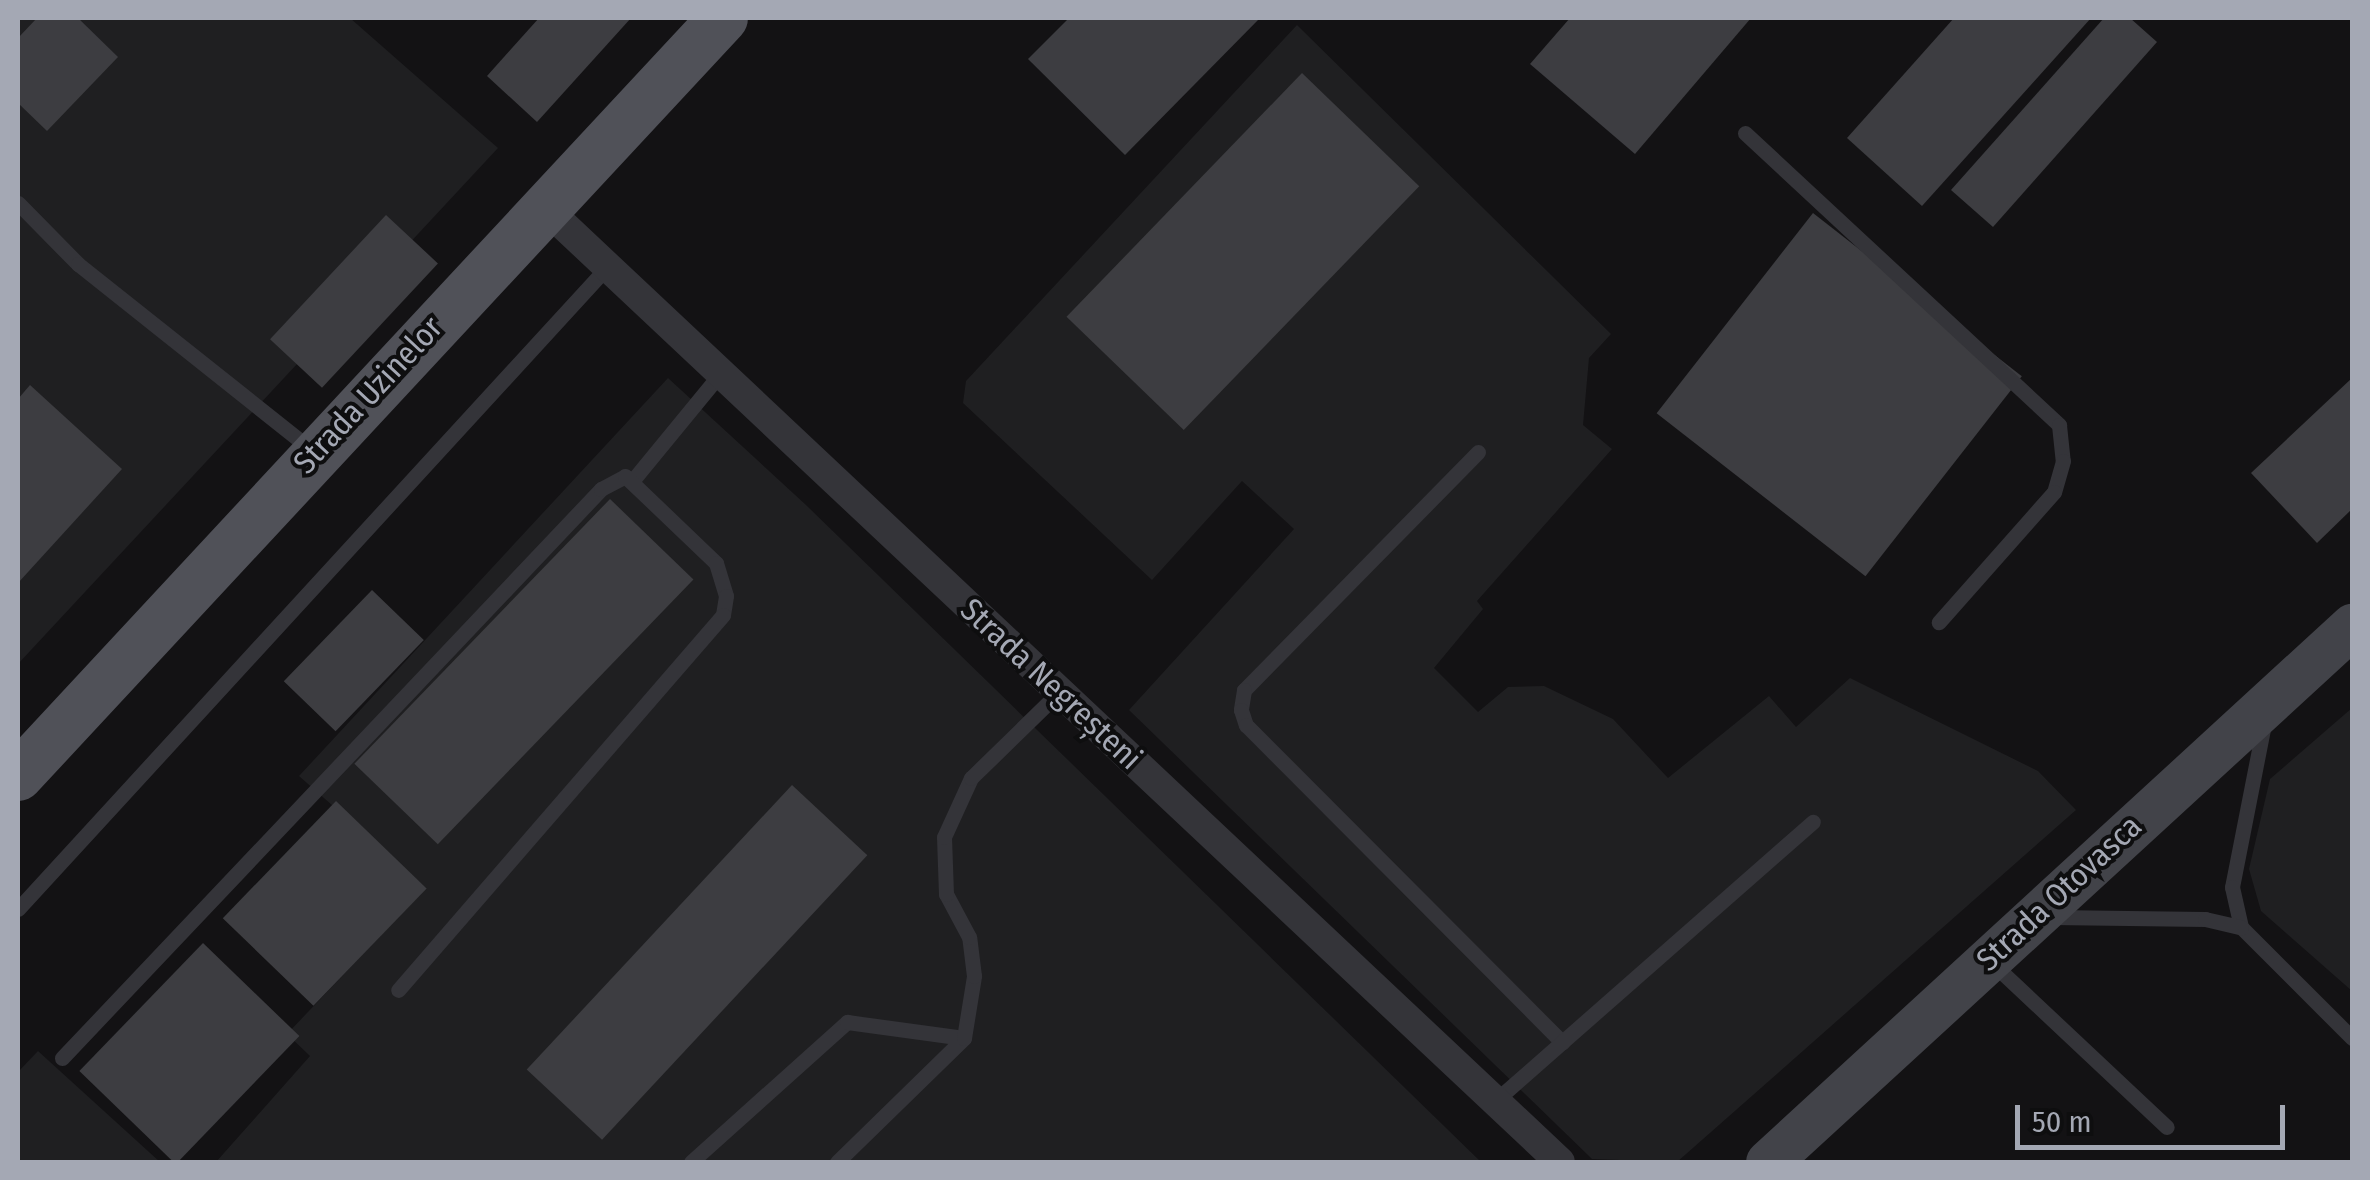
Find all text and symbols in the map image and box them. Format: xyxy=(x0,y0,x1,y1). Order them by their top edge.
street label: Strada Uzinelor xyxy=(285,308,451,482)
street label: Strada Negreșteni xyxy=(953,590,1149,778)
street label: Strada Otovasca xyxy=(1969,807,2149,979)
scale bar xyxy=(2020,1085,2290,1147)
text: 50 m xyxy=(2032,1104,2092,1140)

